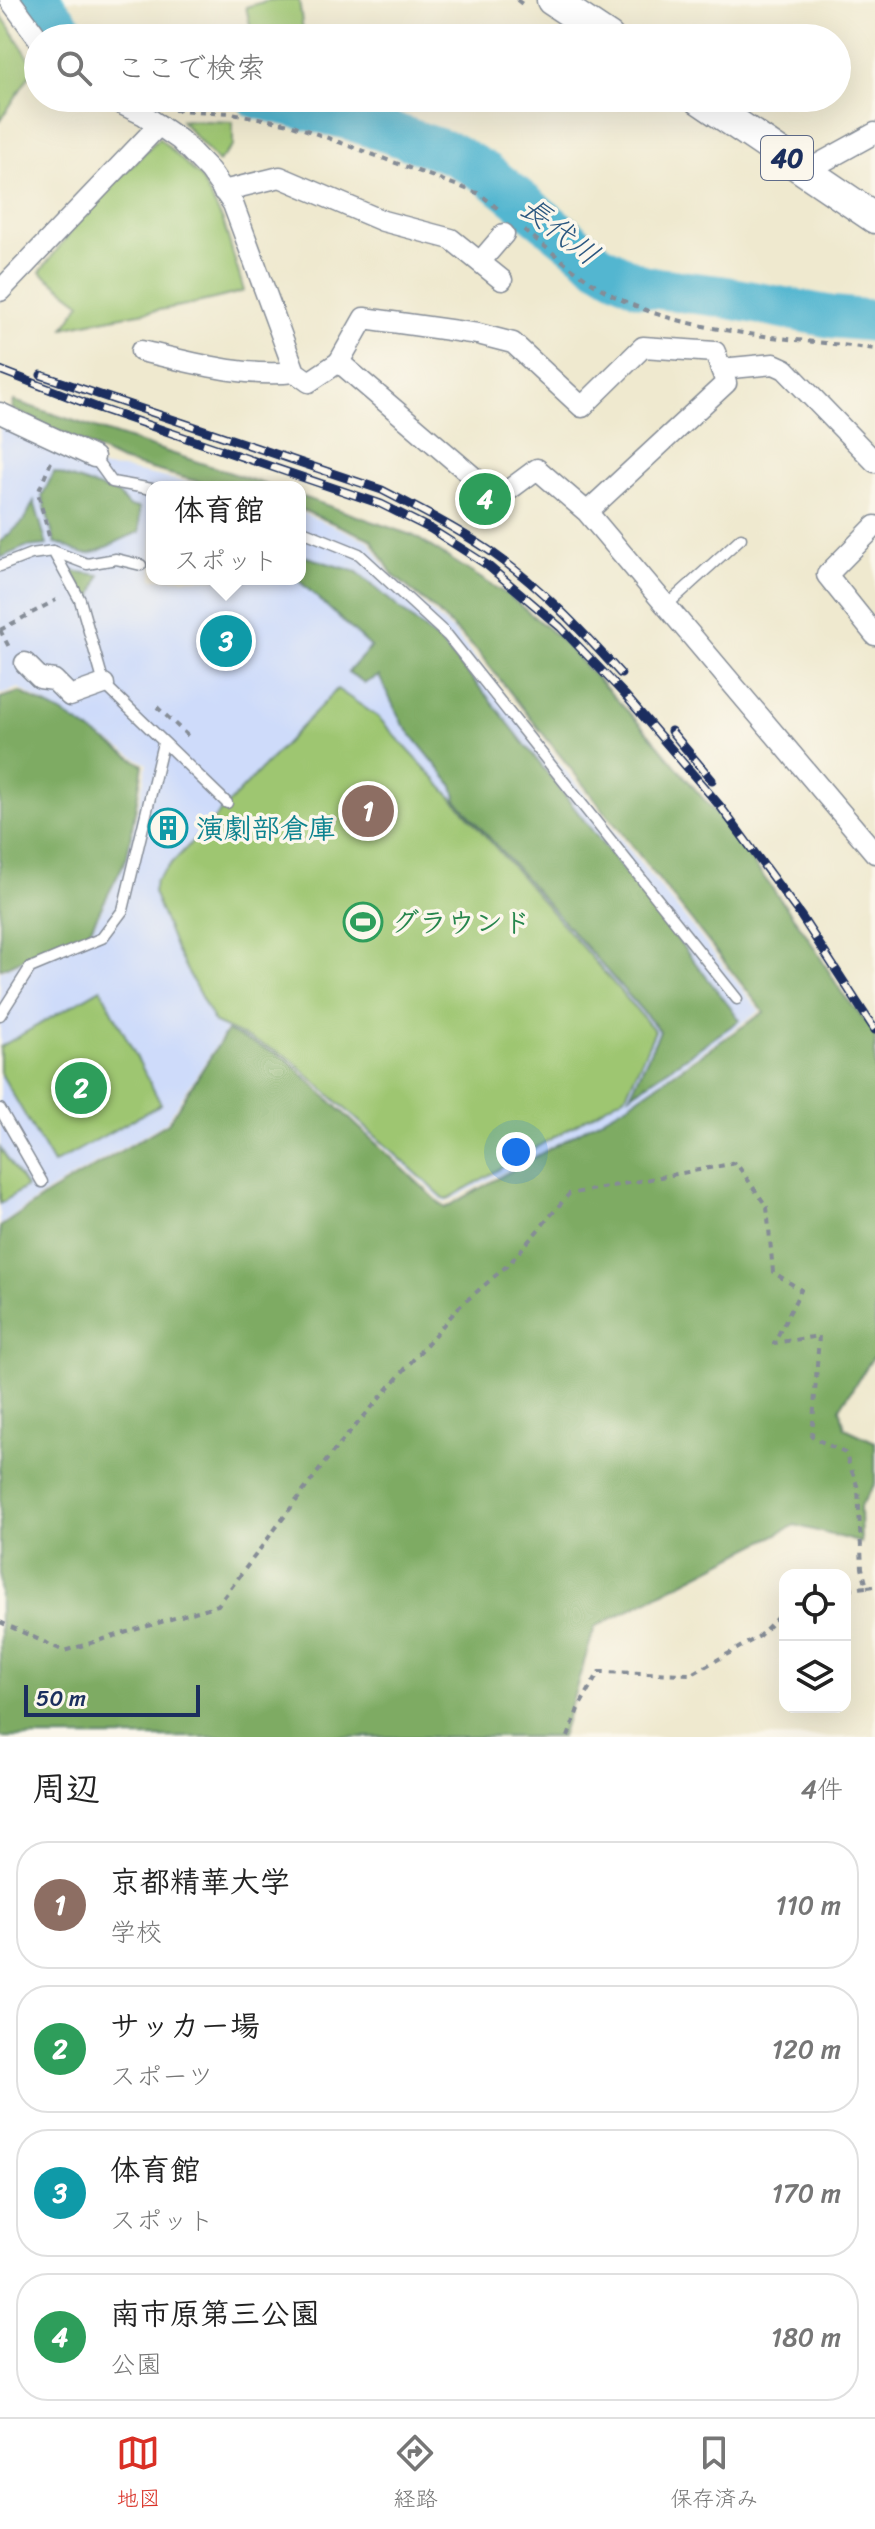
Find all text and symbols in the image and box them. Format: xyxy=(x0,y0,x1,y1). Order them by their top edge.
search box xyxy=(24,24,851,112)
text: ここで検索 xyxy=(116,41,266,95)
icon: search xyxy=(52,46,96,90)
road number: 40 xyxy=(761,136,813,180)
water label: 長代川 xyxy=(508,182,612,280)
pin: 4 xyxy=(459,469,511,529)
popup xyxy=(146,481,306,585)
text: 体育館 xyxy=(174,483,264,537)
text: スポット xyxy=(174,537,278,583)
pin: 3 xyxy=(200,611,252,671)
pin: 1 xyxy=(342,781,394,841)
place label: 演劇部倉庫 xyxy=(196,804,336,853)
building icon: 演劇部倉庫 xyxy=(147,807,189,849)
place label: グラウンド xyxy=(391,898,531,947)
sports icon: グラウンド xyxy=(342,901,384,943)
pin: 2 xyxy=(55,1058,107,1118)
your location xyxy=(496,1132,536,1172)
map controls xyxy=(779,1569,851,1713)
button: locate xyxy=(779,1569,851,1641)
button: layers xyxy=(779,1641,851,1713)
text: 50 m xyxy=(36,1679,86,1718)
scale bar xyxy=(24,1681,200,1717)
text: 周辺 xyxy=(32,1759,100,1819)
text: 4件 xyxy=(801,1766,843,1812)
text: 京都精華大学 xyxy=(110,1855,290,1909)
text: 1 xyxy=(54,1882,66,1928)
text: 110 m xyxy=(776,1882,841,1928)
text: 学校 xyxy=(110,1909,162,1955)
text: サッカー場 xyxy=(110,1999,260,2053)
text: 2 xyxy=(52,2026,68,2072)
text: 120 m xyxy=(772,2026,841,2072)
text: スポーツ xyxy=(110,2053,213,2099)
text: 体育館 xyxy=(110,2143,200,2197)
text: 3 xyxy=(53,2170,67,2216)
text: 170 m xyxy=(772,2170,841,2216)
text: スポット xyxy=(110,2197,214,2243)
text: 南市原第三公園 xyxy=(110,2287,320,2341)
text: 4 xyxy=(52,2314,68,2360)
text: 180 m xyxy=(771,2314,841,2360)
text: 公園 xyxy=(110,2341,162,2387)
tab: 地図 xyxy=(116,2431,161,2518)
tab: 経路 xyxy=(393,2431,438,2518)
tab: 保存済み xyxy=(670,2431,759,2518)

